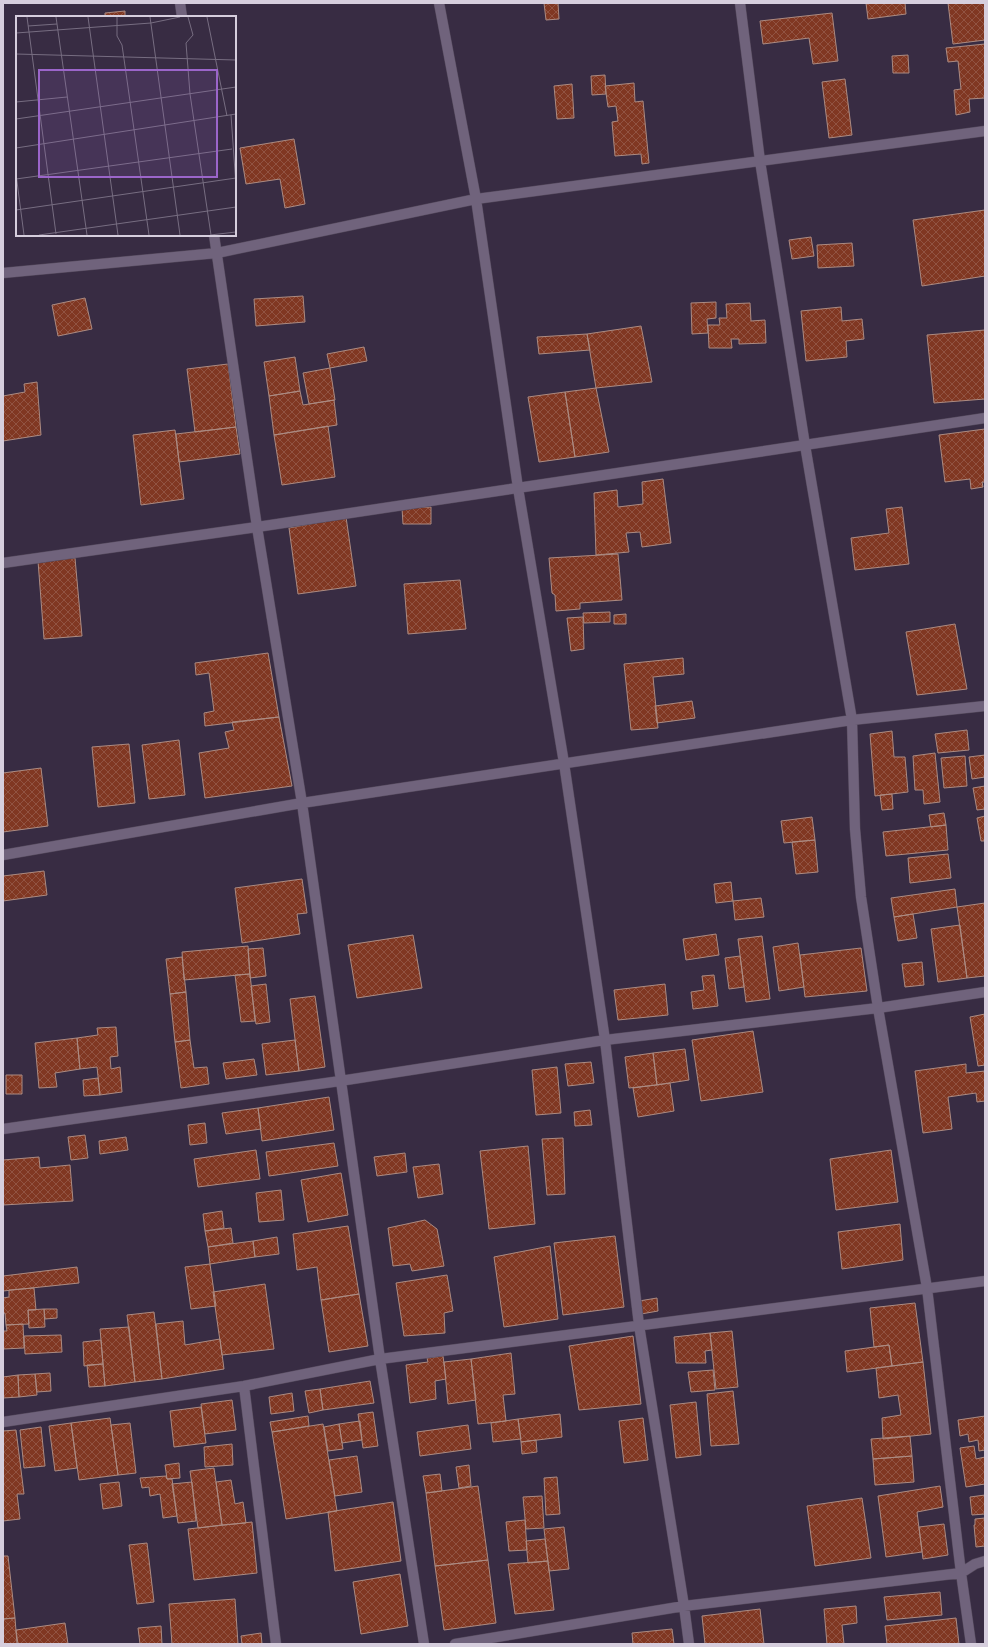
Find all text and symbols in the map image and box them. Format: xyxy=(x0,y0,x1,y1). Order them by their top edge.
inset map xyxy=(16,16,236,236)

